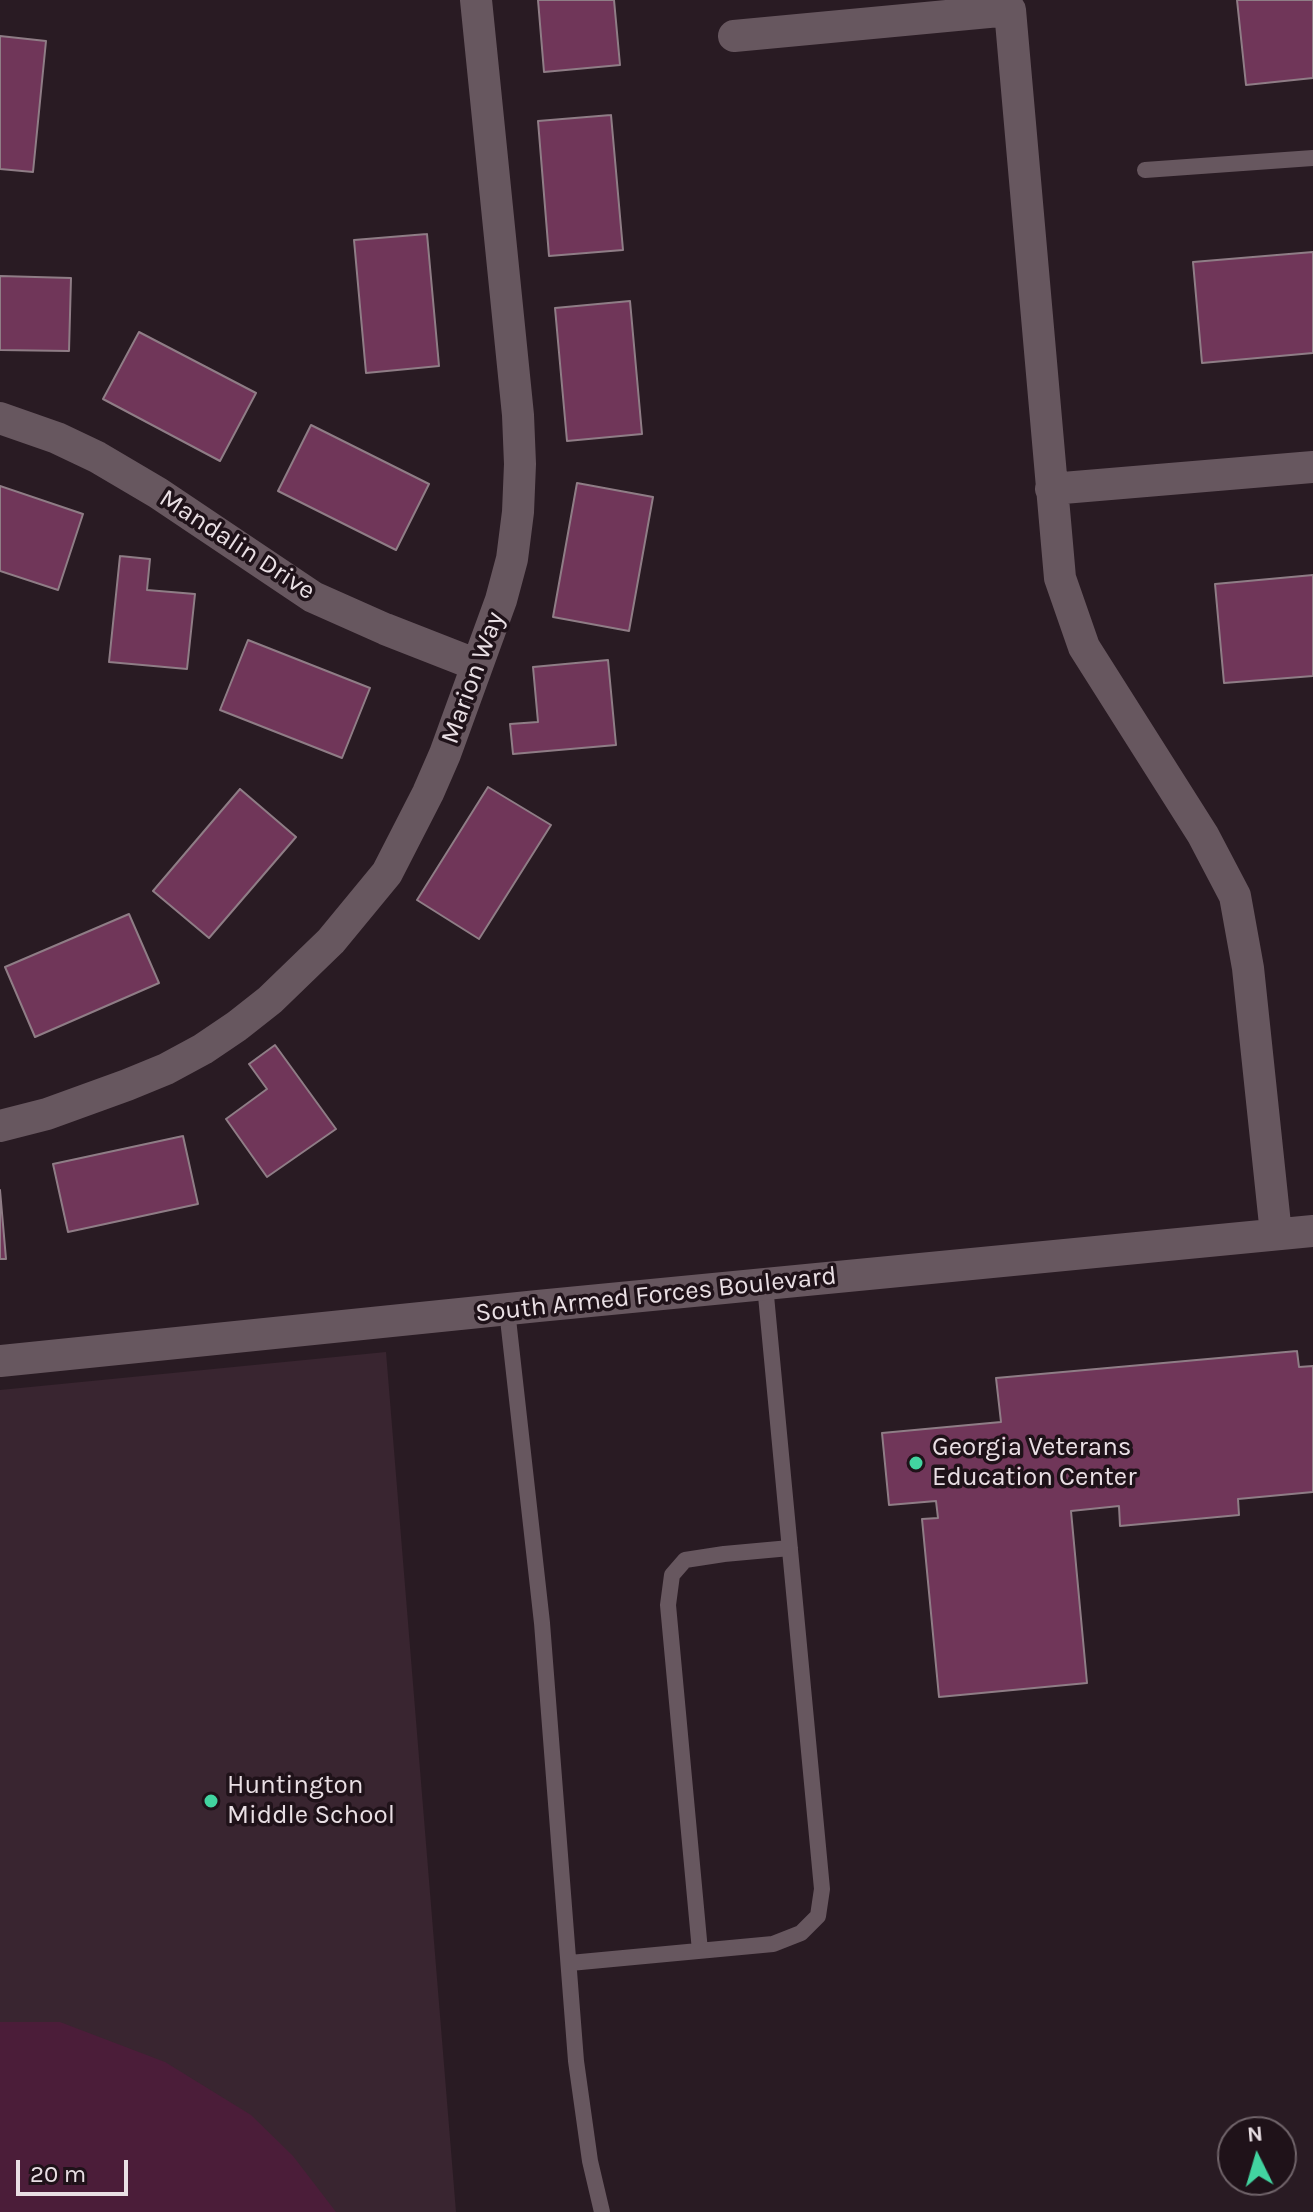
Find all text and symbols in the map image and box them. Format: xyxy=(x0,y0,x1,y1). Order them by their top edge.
street label: Mandalin Drive xyxy=(153,483,321,607)
street label: Marion Way xyxy=(435,608,511,748)
street label: South Armed Forces Boulevard xyxy=(474,1261,838,1329)
place label: Georgia Veterans Education Center xyxy=(932,1432,1137,1494)
marker: Georgia Veterans Education Center xyxy=(907,1454,925,1472)
place label: Huntington Middle School xyxy=(227,1770,395,1832)
marker: Huntington Middle School xyxy=(202,1792,220,1810)
north arrow xyxy=(1217,2116,1297,2196)
text: N xyxy=(1246,2120,1264,2148)
scale bar xyxy=(20,2144,132,2194)
text: 20 m xyxy=(30,2160,86,2188)

